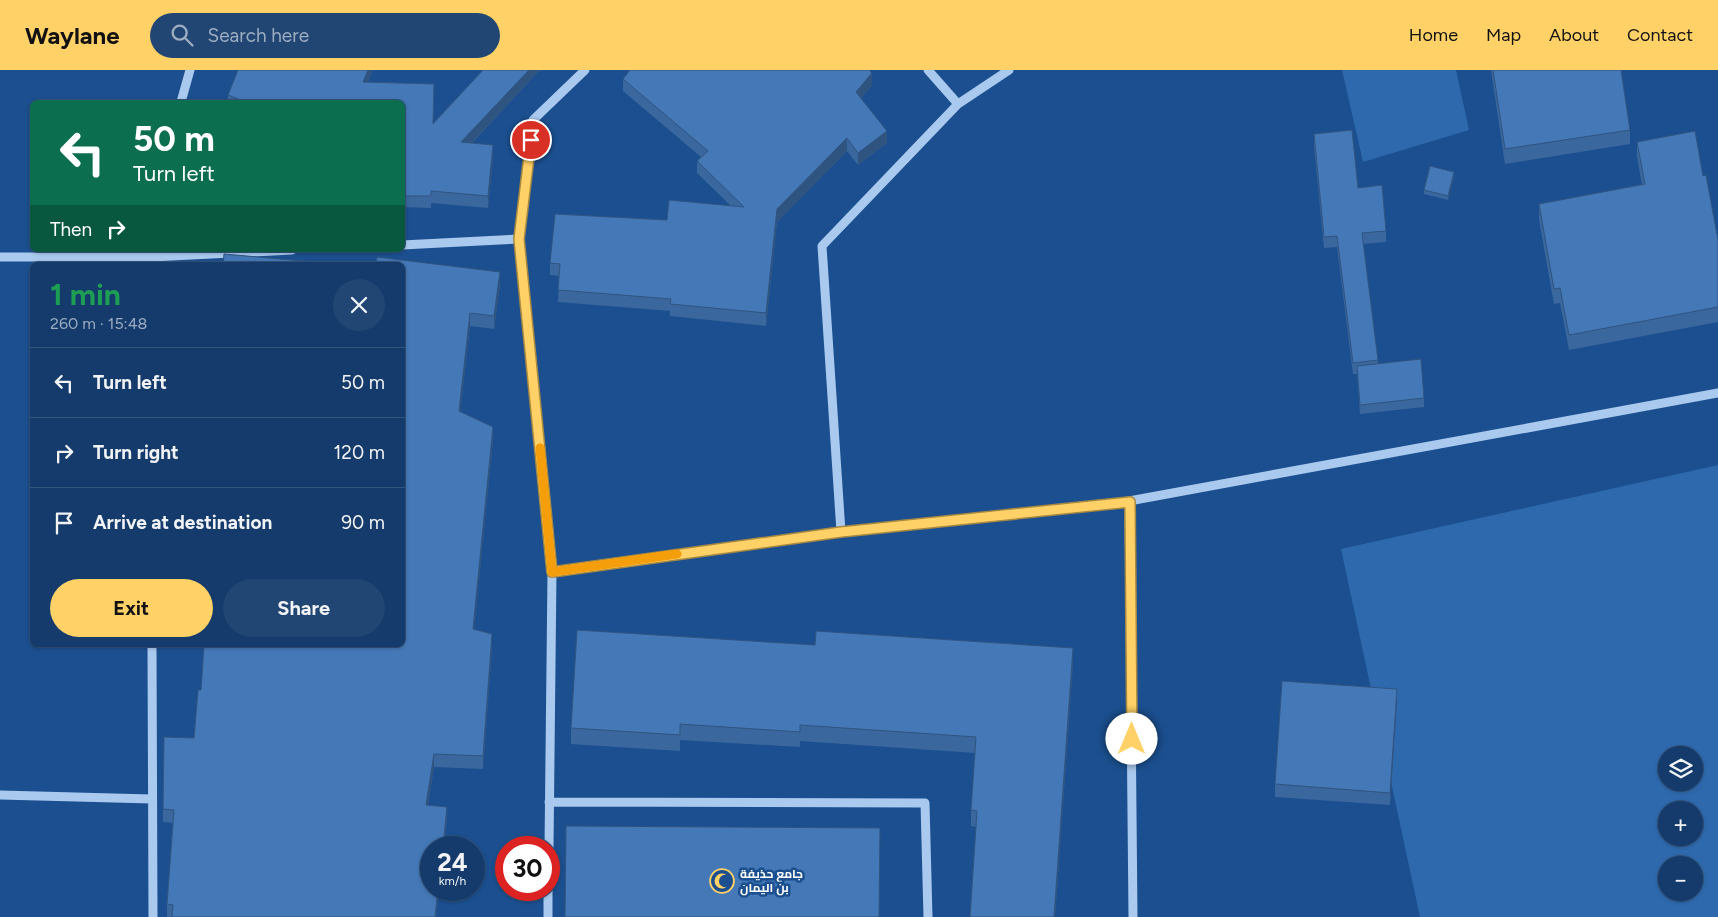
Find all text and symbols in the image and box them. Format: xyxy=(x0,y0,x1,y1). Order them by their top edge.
search box xyxy=(150,13,500,58)
text: Waylane xyxy=(25,21,120,50)
icon: search xyxy=(168,21,196,49)
text: Search here xyxy=(208,24,309,47)
text: Home xyxy=(1409,24,1458,46)
text: Map xyxy=(1486,24,1521,46)
text: About xyxy=(1549,24,1599,46)
text: Contact xyxy=(1627,24,1693,46)
text: 50 m xyxy=(133,118,215,160)
pin xyxy=(510,119,552,161)
icon: left xyxy=(50,120,115,185)
icon: arrive xyxy=(517,126,545,154)
text: Turn left xyxy=(133,160,215,187)
icon: right xyxy=(102,215,130,243)
text: Then xyxy=(50,218,92,241)
text: 1 min xyxy=(50,276,121,313)
button: close xyxy=(333,279,385,331)
text: 260 m · 15:48 xyxy=(50,314,147,333)
icon: left xyxy=(50,369,78,397)
text: Turn left xyxy=(93,371,167,394)
text: 50 m xyxy=(341,371,385,394)
icon: right xyxy=(50,439,78,467)
text: Turn right xyxy=(93,441,179,464)
text: 120 m xyxy=(333,441,385,464)
icon: arrive xyxy=(50,509,78,537)
text: Arrive at destination xyxy=(93,511,272,534)
text: 90 m xyxy=(341,511,385,534)
button: Exit xyxy=(50,579,213,637)
button: Share xyxy=(223,579,385,637)
position arrow xyxy=(1105,712,1157,764)
map controls xyxy=(1658,746,1703,901)
button: layers xyxy=(1658,746,1703,791)
button: + xyxy=(1658,801,1703,846)
speed limit sign: 30 xyxy=(495,836,560,901)
text: 24 xyxy=(437,847,468,877)
button: − xyxy=(1658,856,1703,901)
place label: جامع حذيفة بن اليمان xyxy=(740,867,803,896)
mosque icon: جامع حذيفة بن اليمان xyxy=(709,868,735,894)
text: km/h xyxy=(439,874,466,888)

